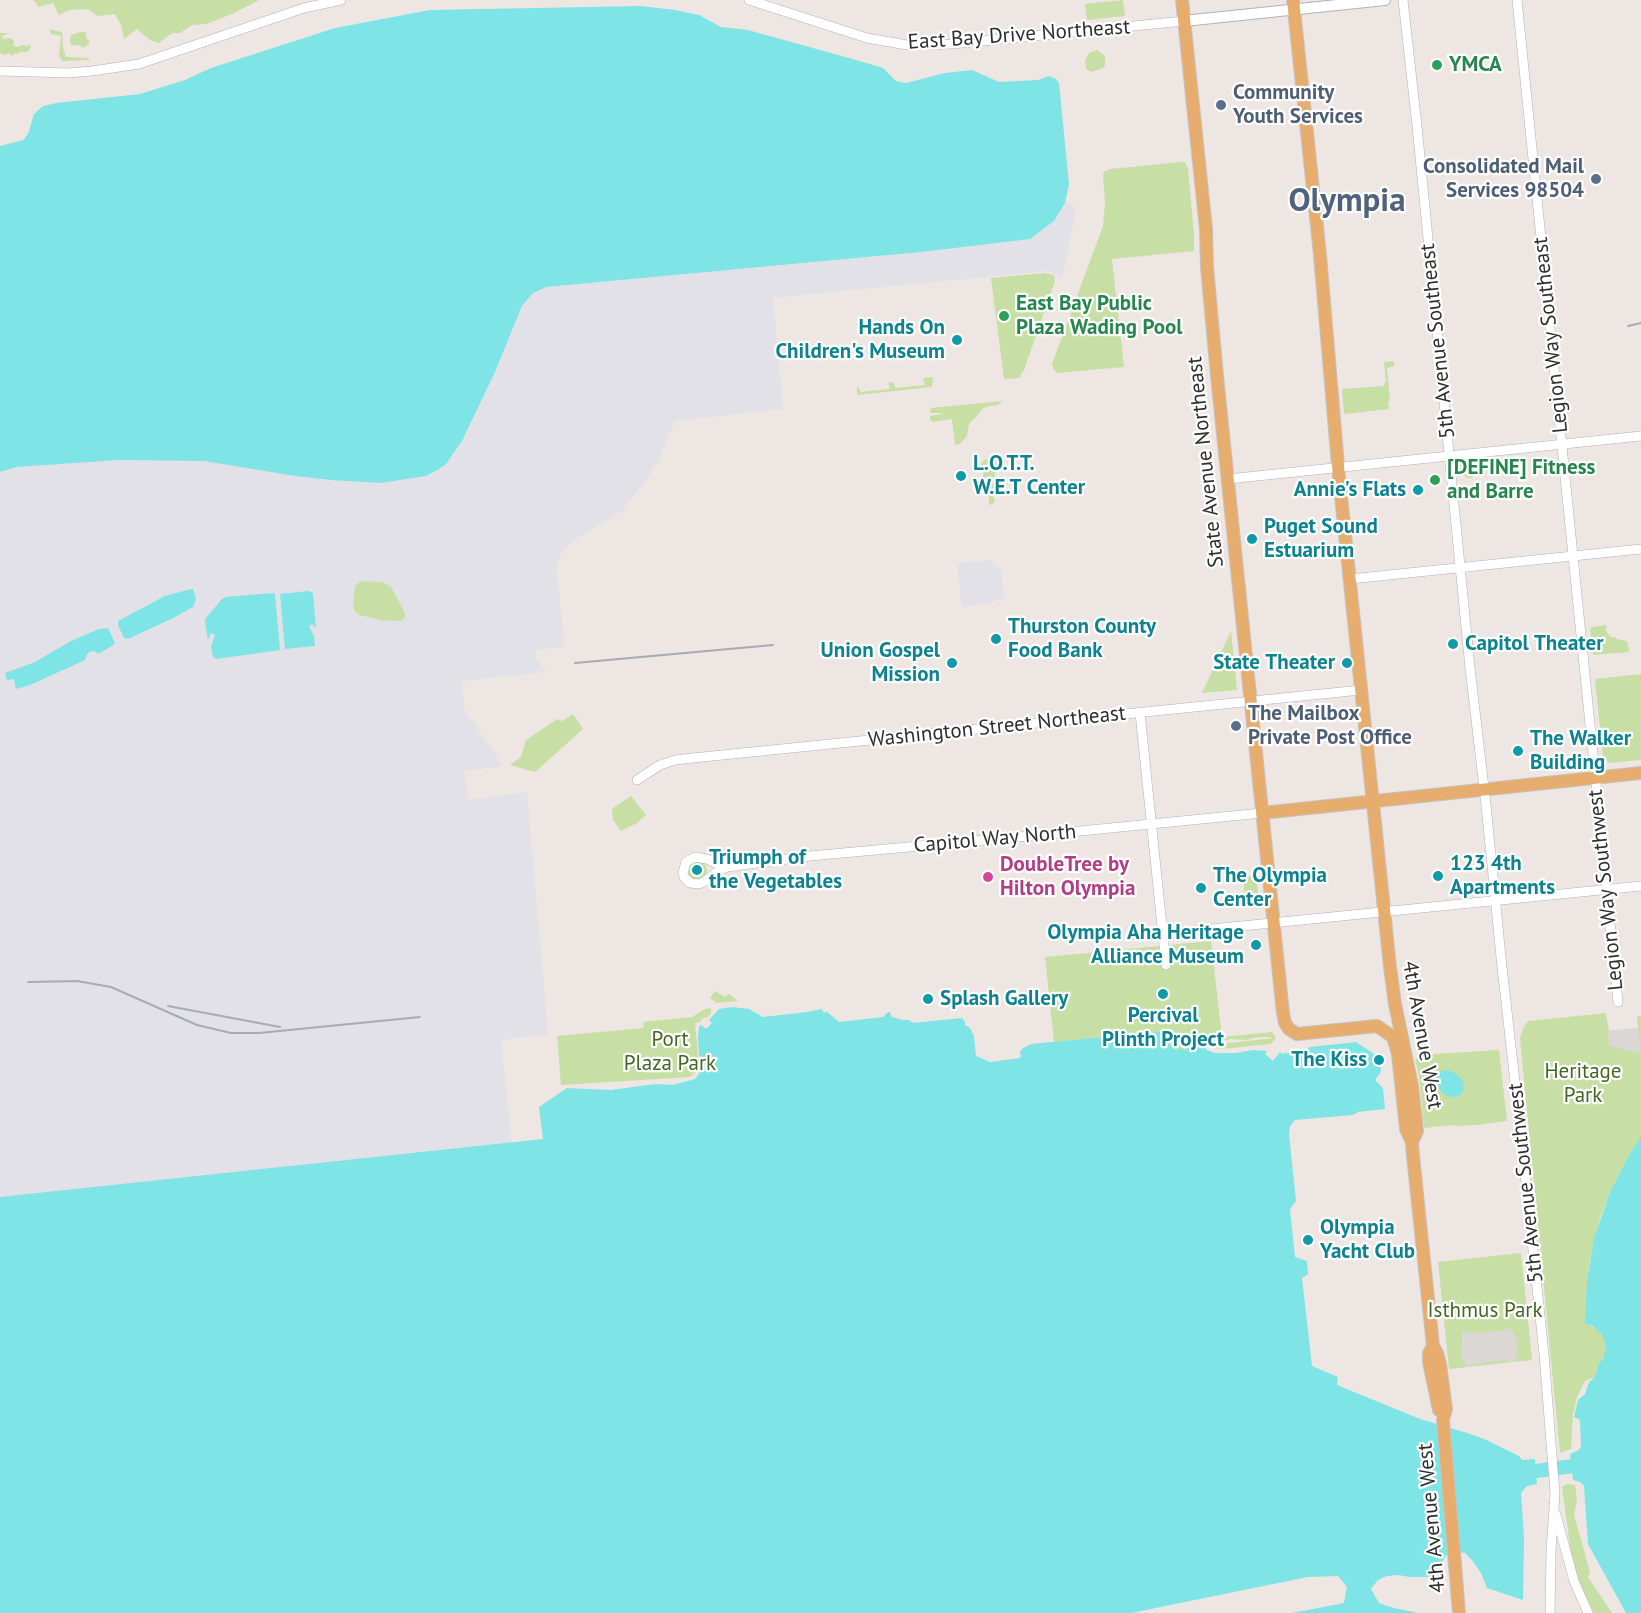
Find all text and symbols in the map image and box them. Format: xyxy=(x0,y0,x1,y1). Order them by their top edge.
street label: East Bay Drive Northeast xyxy=(907,15,1131,55)
place label: YMCA xyxy=(1449,52,1502,78)
marker: YMCA xyxy=(1430,58,1444,72)
place label: Community Youth Services xyxy=(1233,80,1363,130)
marker: Community Youth Services xyxy=(1214,98,1228,112)
place label: Consolidated Mail Services 98504 xyxy=(1423,154,1584,204)
marker: Consolidated Mail Services 98504 xyxy=(1589,172,1603,186)
district label: Olympia xyxy=(1288,182,1406,222)
street label: Legion Way Southeast xyxy=(1528,236,1574,434)
street label: 5th Avenue Southeast xyxy=(1415,242,1461,440)
place label: East Bay Public Plaza Wading Pool xyxy=(1016,291,1182,341)
marker: East Bay Public Plaza Wading Pool xyxy=(997,309,1011,323)
place label: Hands On Children's Museum xyxy=(775,315,945,365)
marker: Hands On Children's Museum xyxy=(950,333,964,347)
street label: State Avenue Northeast xyxy=(1182,355,1230,569)
place label: L.O.T.T. W.E.T Center xyxy=(973,451,1085,501)
place label: [DEFINE] Fitness and Barre xyxy=(1447,455,1595,505)
marker: L.O.T.T. W.E.T Center xyxy=(954,469,968,483)
marker: [DEFINE] Fitness and Barre xyxy=(1428,473,1442,487)
place label: Annie's Flats xyxy=(1294,477,1406,503)
marker: Annie's Flats xyxy=(1411,483,1425,497)
place label: Puget Sound Estuarium xyxy=(1264,514,1378,564)
marker: Puget Sound Estuarium xyxy=(1245,532,1259,546)
place label: Thurston County Food Bank xyxy=(1008,614,1156,664)
place label: Capitol Theater xyxy=(1465,631,1604,657)
marker: Thurston County Food Bank xyxy=(989,632,1003,646)
marker: Capitol Theater xyxy=(1446,637,1460,651)
place label: Union Gospel Mission xyxy=(821,638,940,688)
place label: State Theater xyxy=(1213,650,1335,676)
marker: Union Gospel Mission xyxy=(945,656,959,670)
marker: State Theater xyxy=(1340,656,1354,670)
street label: Washington Street Northeast xyxy=(867,701,1127,753)
place label: The Mailbox Private Post Office xyxy=(1248,701,1412,751)
marker: The Mailbox Private Post Office xyxy=(1229,719,1243,733)
place label: The Walker Building xyxy=(1530,726,1631,776)
marker: The Walker Building xyxy=(1511,744,1525,758)
street label: Legion Way Southwest xyxy=(1583,788,1629,992)
street label: Capitol Way North xyxy=(913,819,1077,859)
place label: Triumph of the Vegetables xyxy=(709,845,842,895)
place label: 123 4th Apartments xyxy=(1450,851,1555,901)
place label: DoubleTree by Hilton Olympia xyxy=(1000,852,1135,902)
marker: Triumph of the Vegetables xyxy=(690,863,704,877)
place label: The Olympia Center xyxy=(1213,863,1327,913)
marker: 123 4th Apartments xyxy=(1431,869,1445,883)
marker: DoubleTree by Hilton Olympia xyxy=(981,870,995,884)
marker: The Olympia Center xyxy=(1194,881,1208,895)
place label: Olympia Aha Heritage Alliance Museum xyxy=(1047,920,1244,970)
marker: Olympia Aha Heritage Alliance Museum xyxy=(1249,938,1263,952)
street label: 4th Avenue West xyxy=(1397,959,1447,1111)
place label: Splash Gallery xyxy=(940,986,1068,1012)
marker: Percival Plinth Project xyxy=(1156,987,1170,1001)
marker: Splash Gallery xyxy=(921,992,935,1006)
place label: Percival Plinth Project xyxy=(1102,1003,1224,1053)
park label: Port Plaza Park xyxy=(624,1027,716,1077)
place label: The Kiss xyxy=(1291,1047,1367,1073)
marker: The Kiss xyxy=(1372,1053,1386,1067)
park label: Heritage Park xyxy=(1544,1059,1622,1109)
street label: 5th Avenue Southwest xyxy=(1503,1082,1549,1284)
place label: Olympia Yacht Club xyxy=(1320,1215,1415,1265)
marker: Olympia Yacht Club xyxy=(1301,1233,1315,1247)
park label: Isthmus Park xyxy=(1428,1298,1542,1324)
street label: 4th Avenue West xyxy=(1413,1442,1451,1594)

